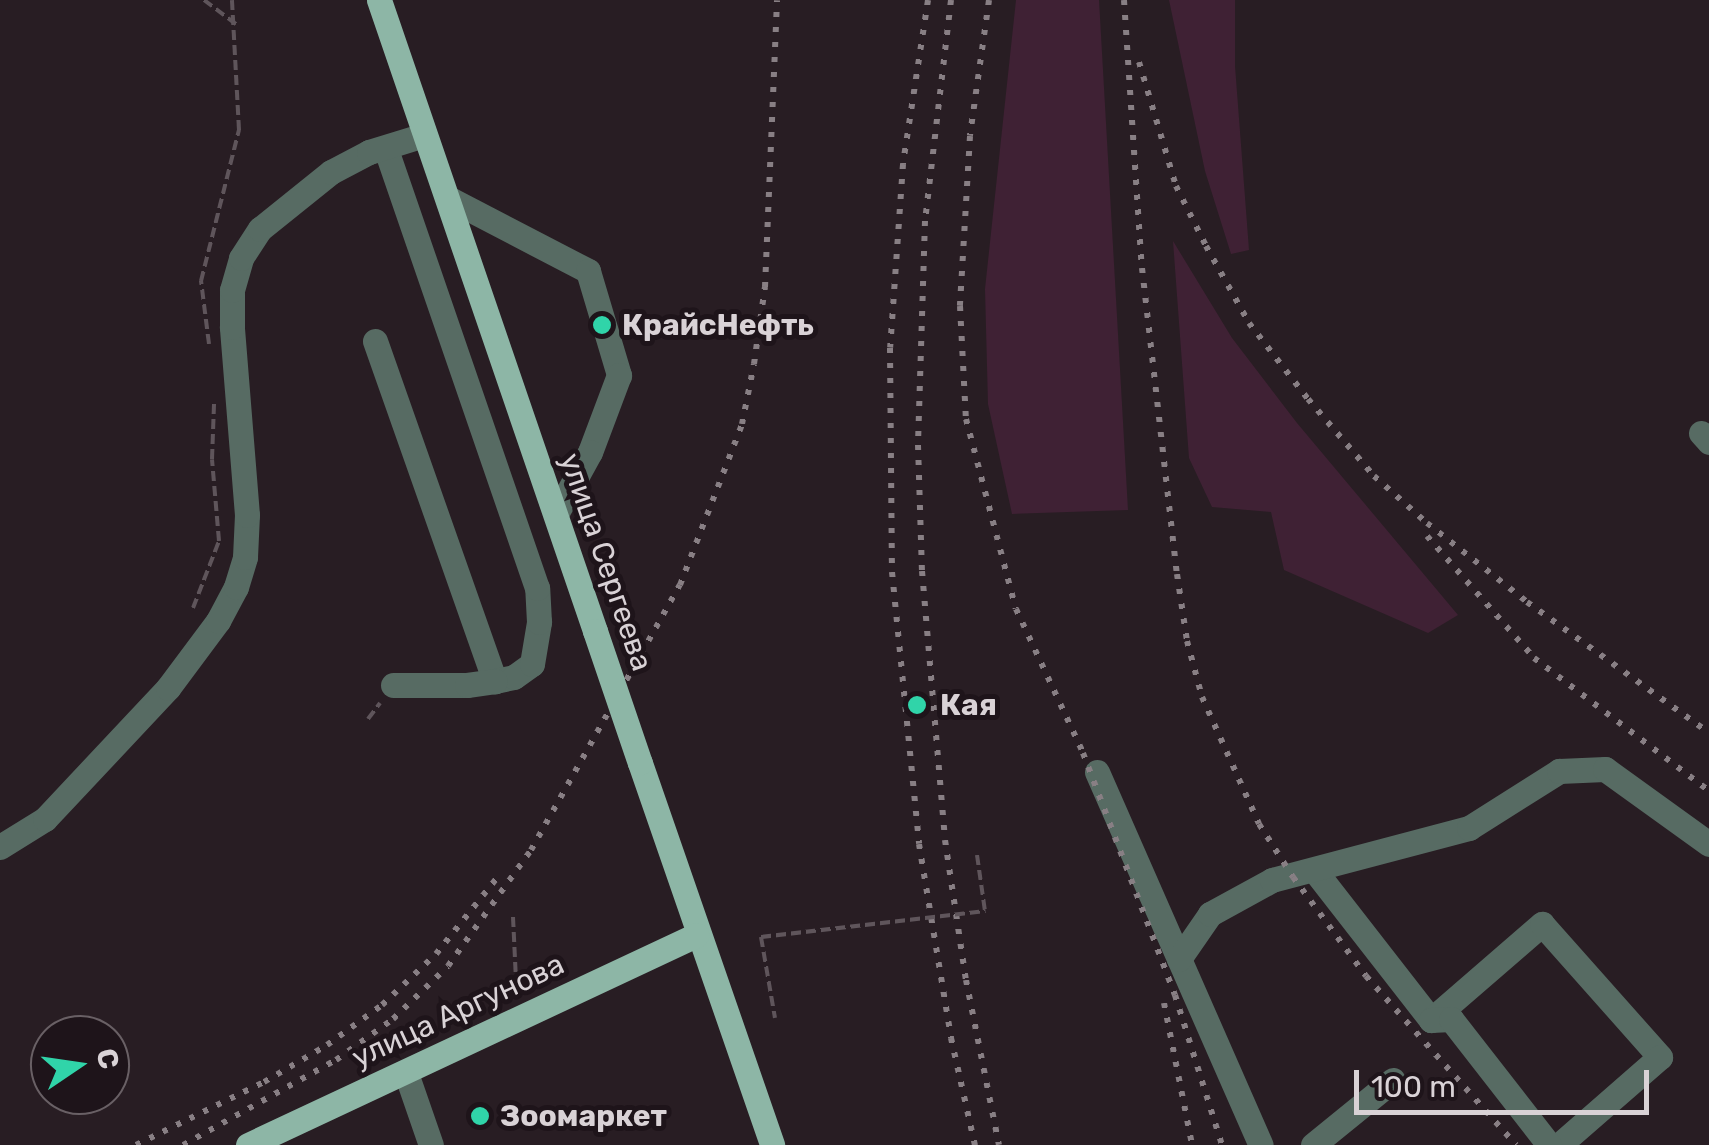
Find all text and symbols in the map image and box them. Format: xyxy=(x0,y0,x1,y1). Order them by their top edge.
place label: КрайсНефть xyxy=(622,307,814,343)
marker: КрайсНефть xyxy=(591,314,613,336)
street label: улица Сергеева xyxy=(552,448,660,676)
place label: Кая xyxy=(940,687,997,723)
marker: Кая xyxy=(904,692,930,718)
street label: улица Аргунова xyxy=(346,946,570,1076)
north arrow xyxy=(30,1015,130,1115)
text: С xyxy=(89,1045,126,1072)
scale bar xyxy=(1359,1050,1654,1112)
text: 100 m xyxy=(1371,1069,1456,1105)
place label: Зоомаркет xyxy=(500,1098,667,1134)
marker: Зоомаркет xyxy=(469,1105,491,1127)

